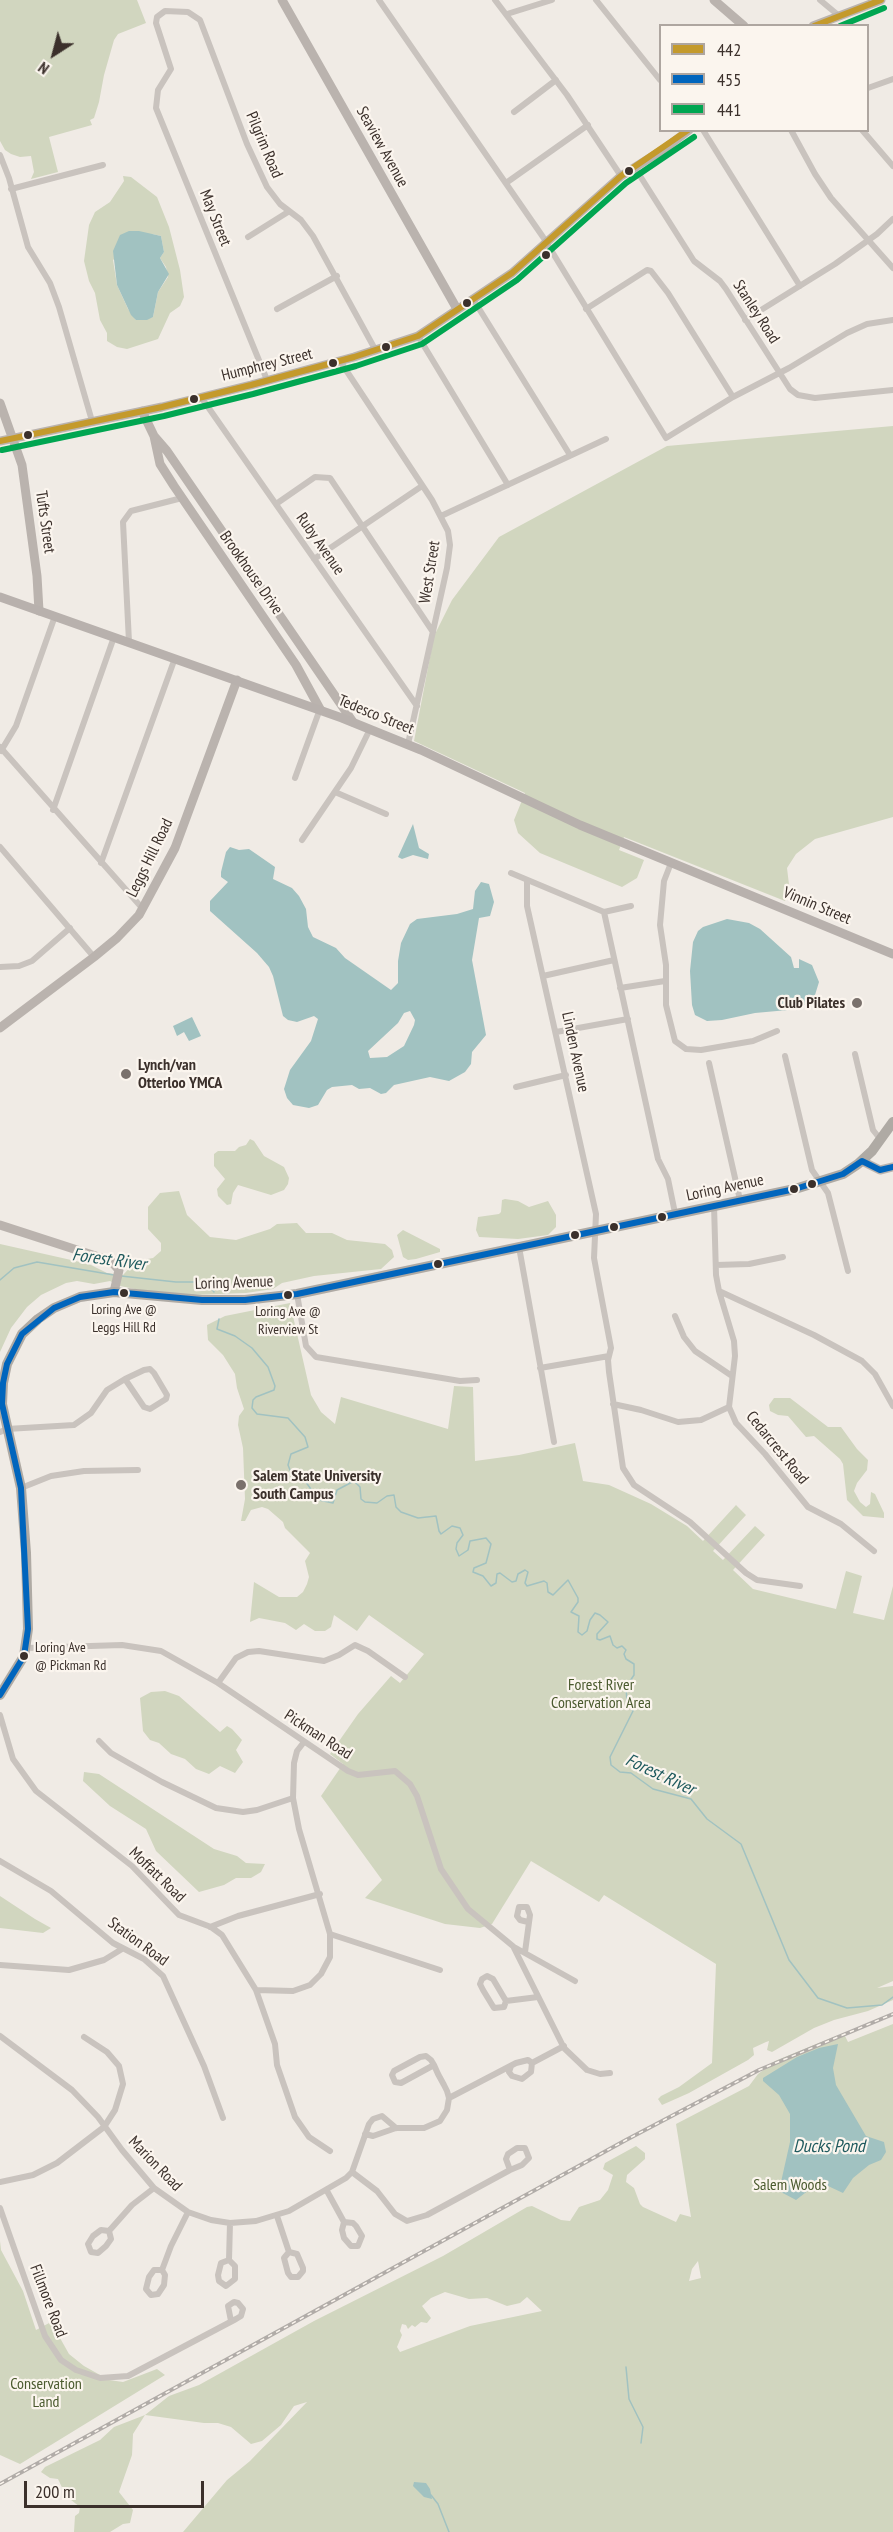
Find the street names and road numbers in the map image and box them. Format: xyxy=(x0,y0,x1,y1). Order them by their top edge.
street label: Seaview Avenue xyxy=(352,103,412,191)
street label: Pilgrim Road xyxy=(241,109,287,181)
street label: May Street xyxy=(195,187,235,249)
street label: Stanley Road xyxy=(728,277,784,347)
street label: Humphrey Street xyxy=(219,344,315,386)
street label: Tufts Street xyxy=(31,489,59,555)
street label: Ruby Avenue xyxy=(292,509,348,579)
street label: Brookhouse Drive xyxy=(215,528,287,618)
street label: West Street xyxy=(416,539,444,605)
street label: Tedesco Street xyxy=(335,691,417,739)
street label: Leggs Hill Road xyxy=(123,815,177,901)
street label: Vinnin Street xyxy=(780,883,854,929)
street label: Linden Avenue xyxy=(557,1010,593,1094)
street label: Loring Avenue xyxy=(685,1170,765,1206)
street label: Loring Avenue xyxy=(194,1272,274,1294)
street label: Cedarcrest Road xyxy=(742,1408,812,1488)
street label: Pickman Road xyxy=(280,1706,356,1764)
street label: Moffatt Road xyxy=(125,1843,189,1907)
street label: Station Road xyxy=(104,1914,172,1970)
street label: Marion Road xyxy=(124,2132,186,2196)
street label: Fillmore Road xyxy=(25,2262,71,2340)

